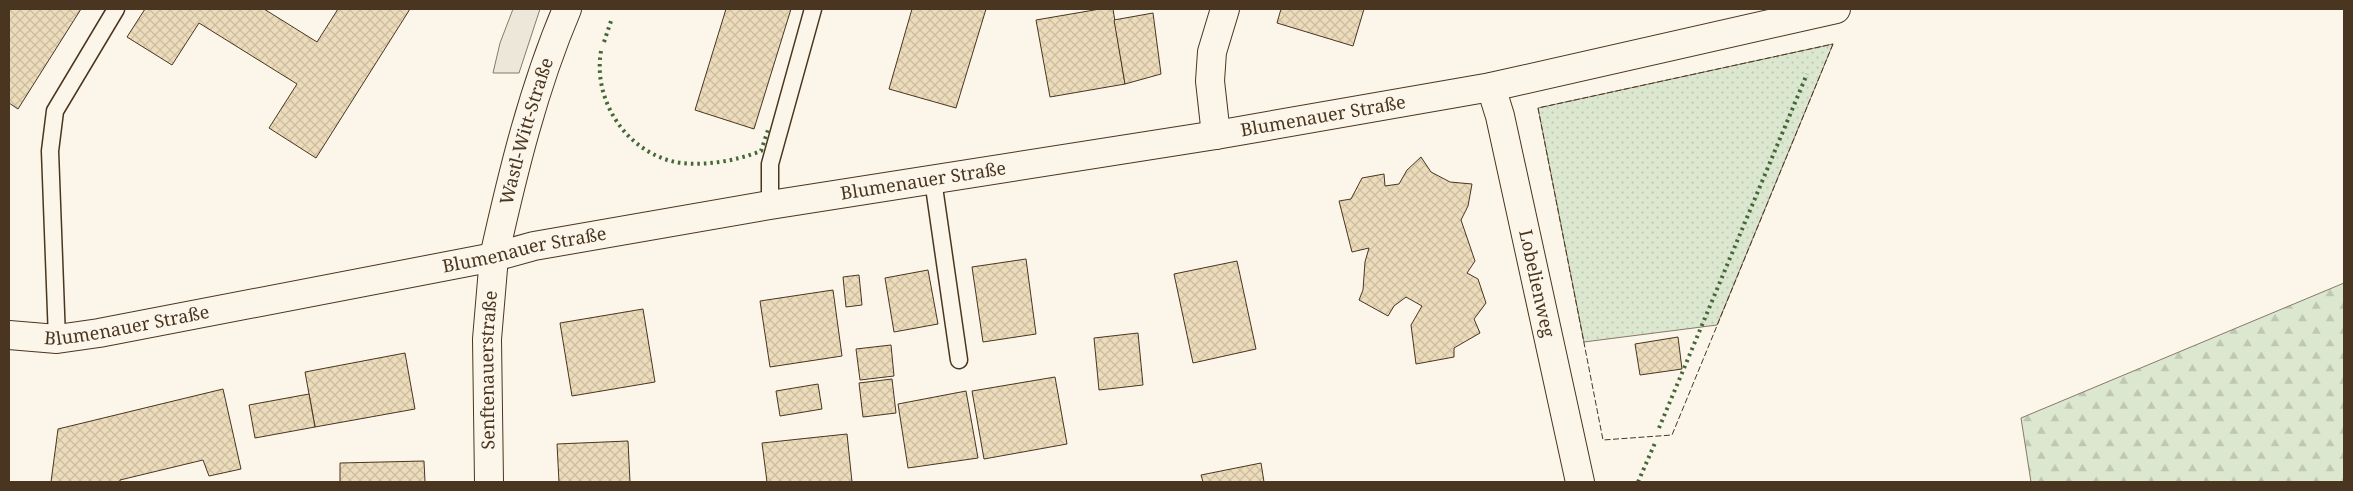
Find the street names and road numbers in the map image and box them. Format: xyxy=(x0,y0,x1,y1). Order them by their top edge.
street label: Wastl-Witt-Straße xyxy=(493,54,558,207)
street label: Blumenauer Straße xyxy=(1238,89,1407,142)
street label: Blumenauer Straße xyxy=(839,155,1008,205)
street label: Blumenauer Straße xyxy=(440,221,608,278)
street label: Lobelienweg xyxy=(1514,227,1561,340)
street label: Senftenauerstraße xyxy=(474,290,502,450)
street label: Blumenauer Straße xyxy=(43,299,211,350)

